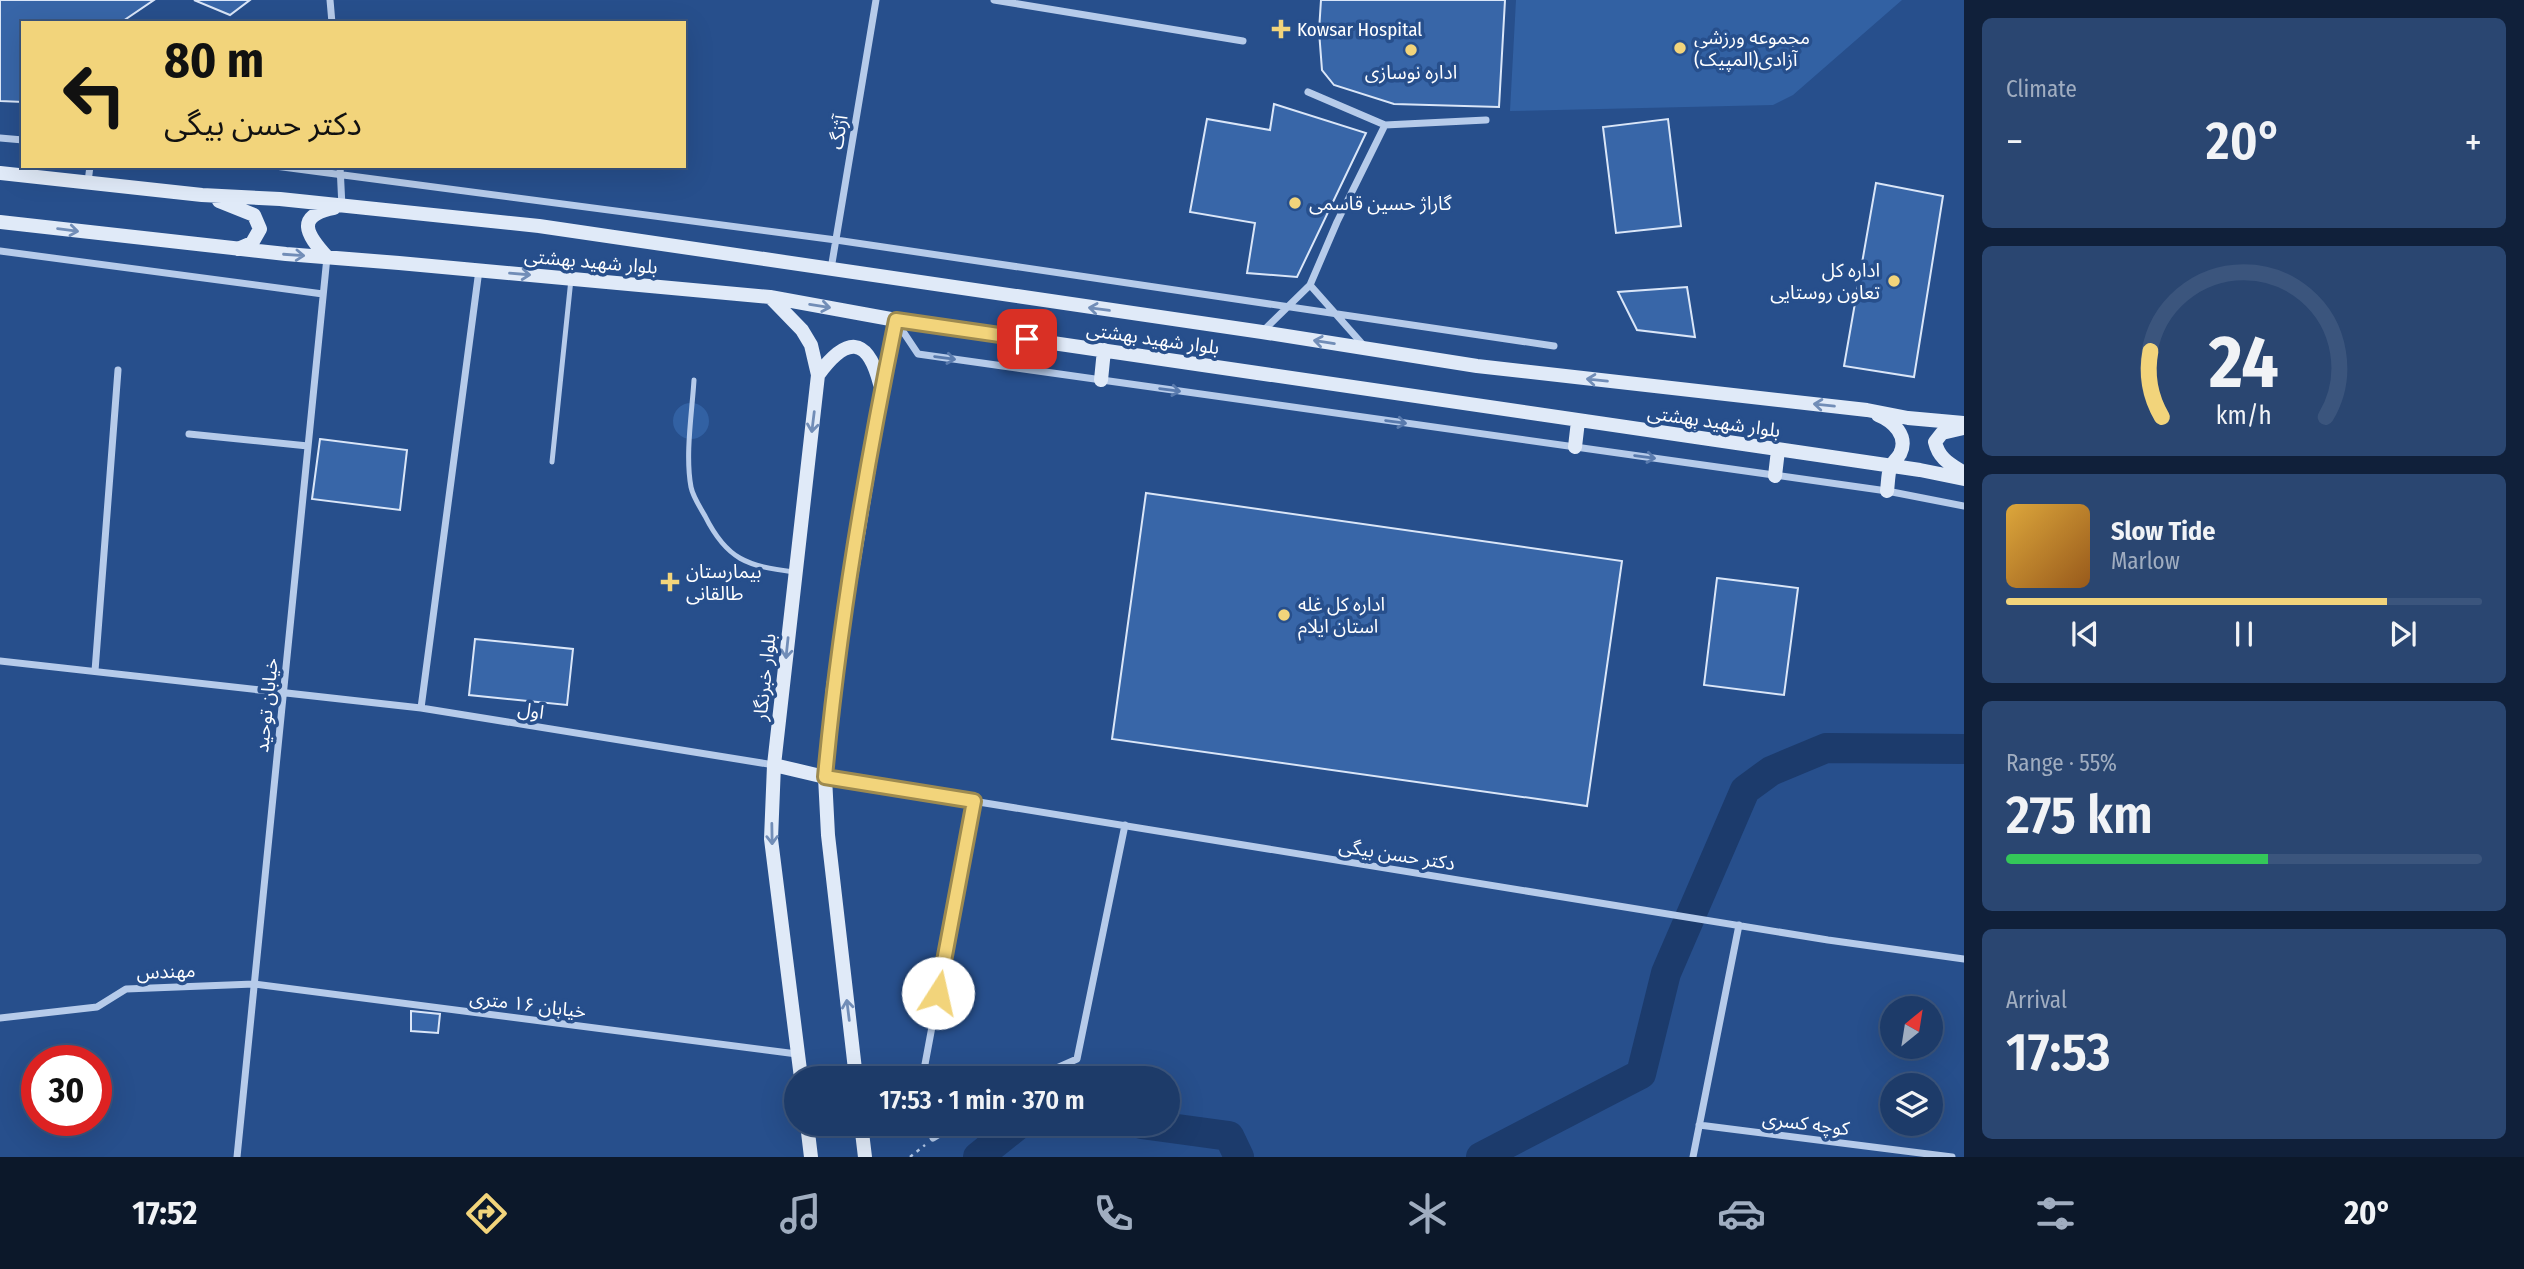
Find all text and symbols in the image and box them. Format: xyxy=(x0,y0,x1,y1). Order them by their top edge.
place label: Kowsar Hospital xyxy=(1297,18,1422,41)
marker: Kowsar Hospital xyxy=(1271,19,1291,39)
place label: مجموعه ورزشی آزادی(المپیک) xyxy=(1694,26,1810,72)
text: 80 m xyxy=(164,31,264,90)
marker: مجموعه ورزشی آزادی(المپیک) xyxy=(1672,40,1688,56)
marker: اداره نوسازی xyxy=(1403,42,1419,58)
icon: left xyxy=(49,49,140,140)
place label: اداره نوسازی xyxy=(1365,61,1457,84)
text: Climate xyxy=(2006,75,2077,103)
text: دکتر حسن بیگی xyxy=(164,105,362,143)
text: 20° xyxy=(2206,110,2282,173)
street label: آژنگ xyxy=(824,112,853,151)
text: − xyxy=(2006,119,2023,165)
text: + xyxy=(2465,119,2482,165)
place label: گاراژ حسین قاسمی xyxy=(1309,192,1453,215)
marker: گاراژ حسین قاسمی xyxy=(1287,195,1303,211)
one-way arrow xyxy=(56,223,79,236)
street label: بلوار شهید بهشتی xyxy=(523,244,659,279)
one-way arrow xyxy=(282,249,305,262)
place label: اداره کل تعاون روستایی xyxy=(1770,259,1880,304)
one-way arrow xyxy=(509,268,531,281)
marker: اداره کل تعاون روستایی xyxy=(1886,273,1902,289)
one-way arrow xyxy=(808,300,831,313)
one-way arrow xyxy=(1088,302,1110,315)
pin xyxy=(997,309,1057,369)
street label: بلوار شهید بهشتی xyxy=(1085,318,1221,359)
text: 24 xyxy=(2208,319,2279,406)
icon: arrive xyxy=(1008,320,1046,358)
one-way arrow xyxy=(1313,335,1336,348)
one-way arrow xyxy=(933,352,956,365)
one-way arrow xyxy=(1587,373,1609,386)
one-way arrow xyxy=(1158,384,1181,397)
one-way arrow xyxy=(1813,398,1835,411)
text: km/h xyxy=(2216,400,2272,430)
street label: بلوار شهید بهشتی xyxy=(1646,401,1782,442)
one-way arrow xyxy=(806,410,819,433)
one-way arrow xyxy=(1384,415,1407,428)
one-way arrow xyxy=(1633,451,1656,464)
text: Slow Tide xyxy=(2111,516,2215,547)
text: Marlow xyxy=(2111,547,2180,575)
place label: بیمارستان طالقانی xyxy=(686,560,762,605)
marker: بیمارستان طالقانی xyxy=(660,572,680,592)
place label: اداره کل غله استان ایلام xyxy=(1298,593,1385,641)
marker: اداره کل غله استان ایلام xyxy=(1276,607,1292,623)
icon: previous xyxy=(2066,615,2104,653)
icon: pause xyxy=(2225,615,2263,653)
icon: next xyxy=(2384,615,2422,653)
street label: بلوار خبرنگار xyxy=(748,632,781,723)
one-way arrow xyxy=(780,636,793,659)
street label: خیابان توحید xyxy=(250,657,283,753)
street label: اول xyxy=(516,697,546,724)
text: Range · 55% xyxy=(2006,749,2117,777)
text: 275 km xyxy=(2006,784,2153,847)
one-way arrow xyxy=(765,822,779,845)
street label: دکتر حسن بیگی xyxy=(1337,834,1457,875)
position arrow xyxy=(901,956,975,1030)
street label: مهندس xyxy=(136,959,196,984)
street label: خیابان ۱۶ متری xyxy=(468,986,587,1023)
text: Arrival xyxy=(2006,986,2067,1014)
north arrow xyxy=(1880,996,1942,1059)
map controls xyxy=(1880,996,1943,1136)
one-way arrow xyxy=(841,999,854,1022)
text: 17:53 xyxy=(2006,1021,2111,1084)
speed limit sign: 30 xyxy=(21,1045,112,1136)
button: layers xyxy=(1880,1073,1943,1136)
text: 17:53 · 1 min · 370 m xyxy=(879,1085,1085,1116)
street label: کوچه کسری xyxy=(1761,1107,1852,1141)
icon: directions xyxy=(462,1189,511,1238)
icon: music xyxy=(776,1189,825,1238)
icon: phone xyxy=(1089,1189,1138,1238)
icon: climate xyxy=(1403,1189,1452,1238)
icon: car xyxy=(1717,1189,1766,1238)
icon: filters xyxy=(2031,1189,2080,1238)
text: 17:52 xyxy=(132,1194,197,1232)
text: 20° xyxy=(2344,1194,2392,1232)

